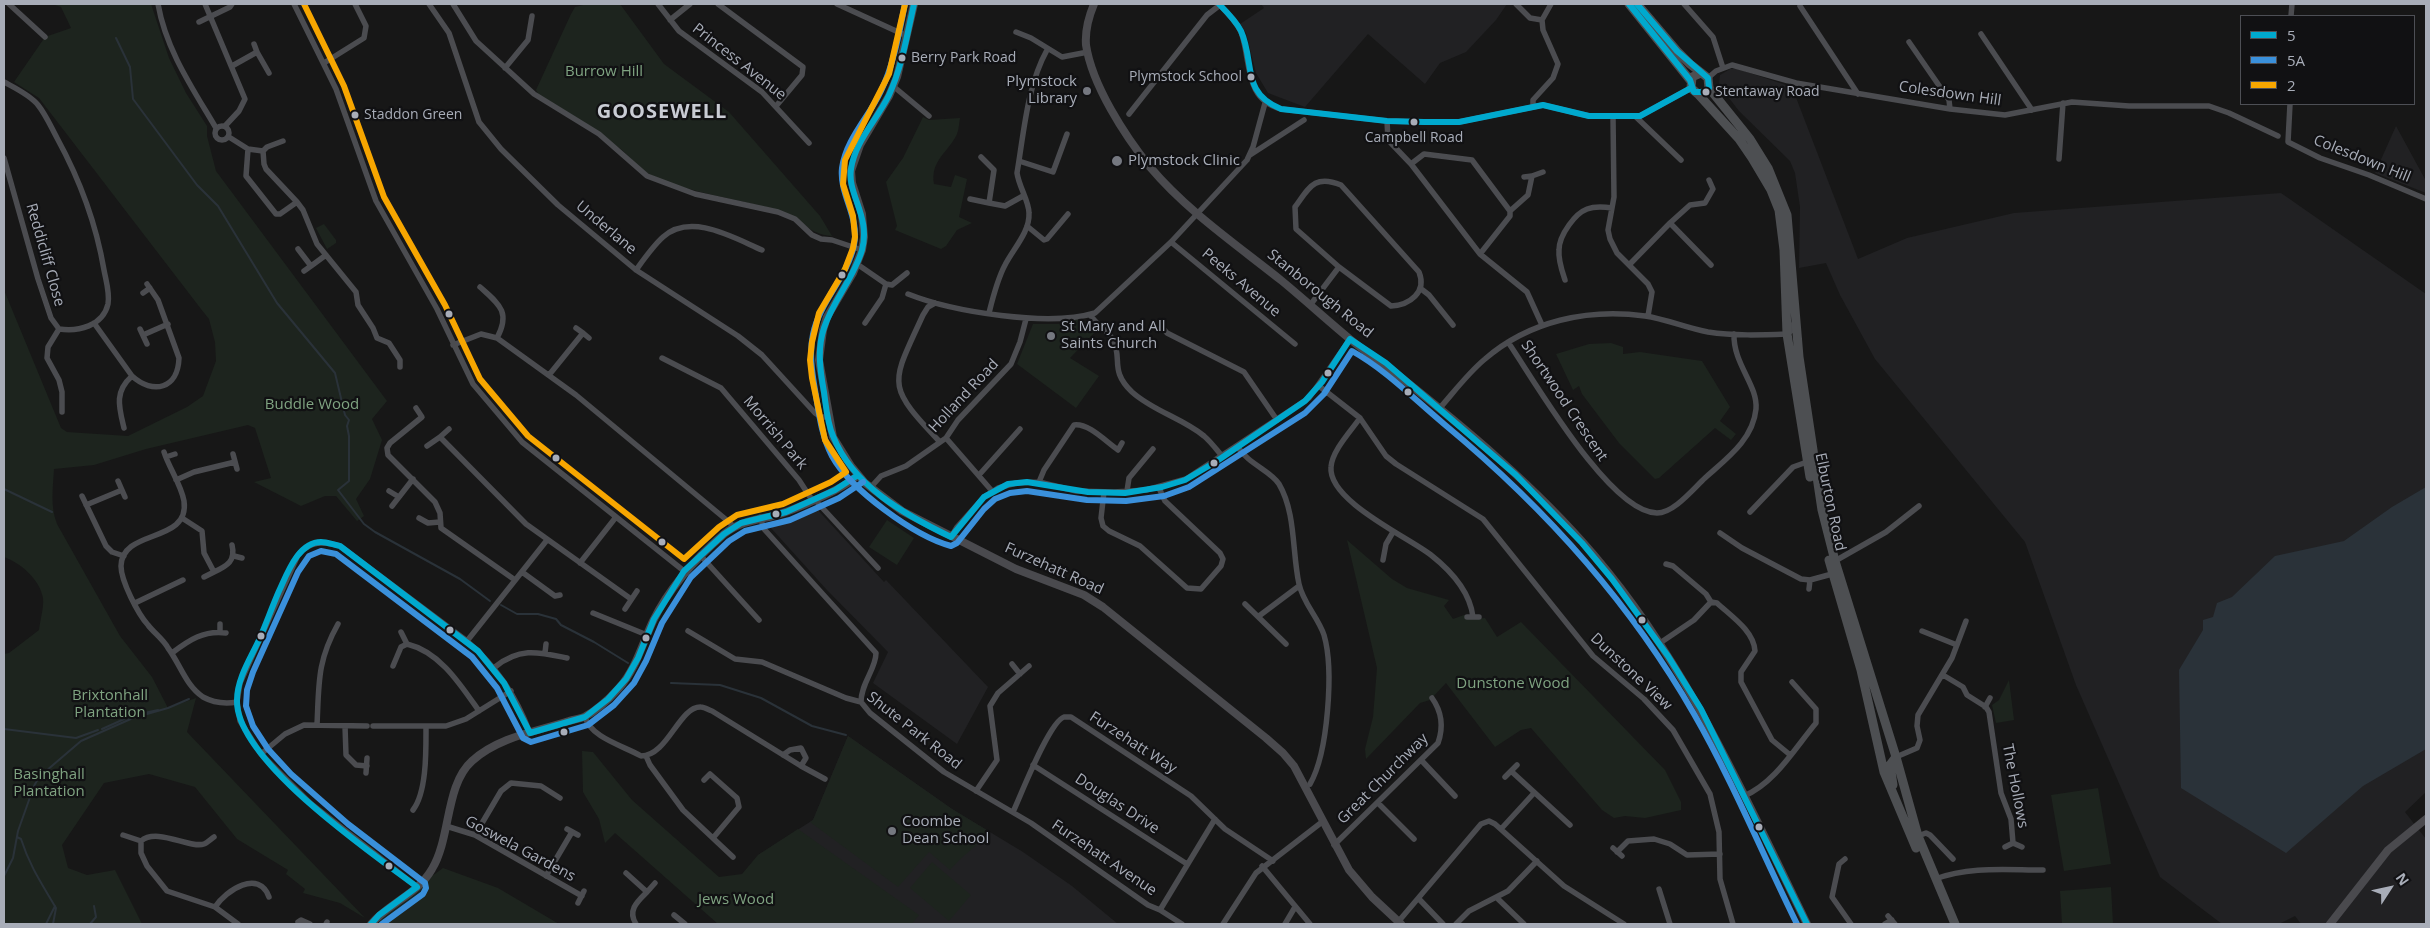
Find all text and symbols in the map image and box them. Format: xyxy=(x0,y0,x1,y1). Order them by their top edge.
legend xyxy=(2240,15,2415,105)
street label: Princess Avenue xyxy=(688,20,790,104)
text: 5 xyxy=(2287,25,2296,45)
place label: Berry Park Road xyxy=(911,50,1016,66)
text: 5A xyxy=(2287,50,2305,70)
marker: Berry Park Road xyxy=(897,53,907,63)
park label: Burrow Hill xyxy=(565,63,643,81)
place label: Plymstock School xyxy=(1129,69,1242,85)
marker: Plymstock School xyxy=(1246,72,1256,82)
place label: Plymstock Library xyxy=(1006,73,1077,108)
text: 2 xyxy=(2287,75,2296,95)
street label: Colesdown Hill xyxy=(1898,78,2002,110)
place label: Stentaway Road xyxy=(1715,84,1820,100)
marker: Plymstock Library xyxy=(1081,85,1093,97)
marker: Stentaway Road xyxy=(1701,87,1711,97)
district label: GOOSEWELL xyxy=(596,100,728,124)
place label: Staddon Green xyxy=(364,107,462,123)
marker: Staddon Green xyxy=(350,110,360,120)
marker: Campbell Road xyxy=(1409,117,1419,127)
place label: Campbell Road xyxy=(1365,130,1463,146)
street label: Colesdown Hill xyxy=(2311,131,2413,187)
place label: Plymstock Clinic xyxy=(1128,152,1240,170)
marker: Plymstock Clinic xyxy=(1110,154,1124,168)
street label: Underlane xyxy=(572,197,640,259)
street label: Reddicliff Close xyxy=(22,201,68,309)
street label: Peeks Avenue xyxy=(1198,245,1284,321)
street label: Stanborough Road xyxy=(1264,246,1376,342)
unlabelled marker xyxy=(837,270,847,280)
unlabelled marker xyxy=(444,309,454,319)
place label: St Mary and All Saints Church xyxy=(1061,318,1166,353)
marker: St Mary and All Saints Church xyxy=(1045,330,1057,342)
street label: Shortwood Crescent xyxy=(1517,337,1611,465)
street label: Holland Road xyxy=(925,355,1003,437)
unlabelled marker xyxy=(1323,368,1333,378)
unlabelled marker xyxy=(1403,387,1413,397)
street label: Morrish Park xyxy=(739,393,811,473)
park label: Buddle Wood xyxy=(265,396,359,414)
street label: Elburton Road xyxy=(1811,451,1849,553)
unlabelled marker xyxy=(551,453,561,463)
unlabelled marker xyxy=(1209,458,1219,468)
unlabelled marker xyxy=(771,509,781,519)
unlabelled marker xyxy=(657,537,667,547)
street label: Furzehatt Road xyxy=(1002,539,1106,599)
unlabelled marker xyxy=(1637,615,1647,625)
unlabelled marker xyxy=(445,625,455,635)
street label: Dunstone View xyxy=(1586,630,1676,714)
unlabelled marker xyxy=(256,631,266,641)
unlabelled marker xyxy=(641,633,651,643)
park label: Dunstone Wood xyxy=(1456,675,1570,693)
park label: Brixtonhall Plantation xyxy=(72,687,148,722)
street label: Shute Park Road xyxy=(863,688,965,774)
street label: Furzehatt Way xyxy=(1086,708,1180,778)
unlabelled marker xyxy=(559,727,569,737)
street label: Great Churchway xyxy=(1334,730,1432,828)
street label: The Hollows xyxy=(1998,742,2032,830)
park label: Basinghall Plantation xyxy=(13,766,85,801)
street label: Douglas Drive xyxy=(1071,770,1163,838)
street label: Goswela Gardens xyxy=(462,812,578,886)
place label: Coombe Dean School xyxy=(902,813,989,848)
street label: Furzehatt Avenue xyxy=(1048,816,1160,900)
unlabelled marker xyxy=(1754,822,1764,832)
marker: Coombe Dean School xyxy=(886,825,898,837)
unlabelled marker xyxy=(384,861,394,871)
north arrow xyxy=(2365,863,2415,913)
text: N xyxy=(2392,869,2414,889)
park label: Jews Wood xyxy=(698,891,774,909)

